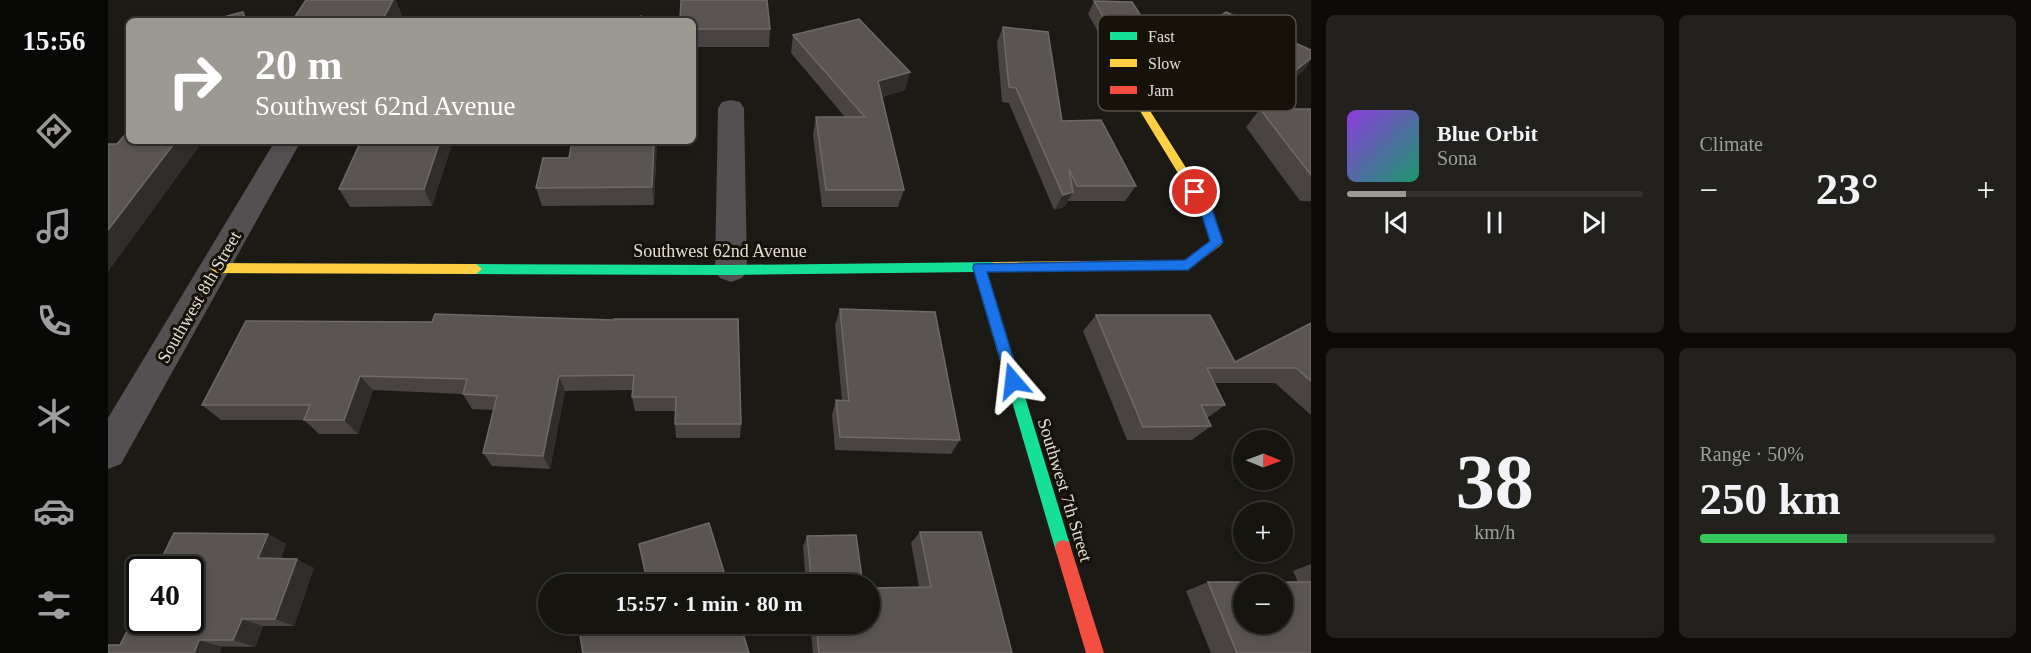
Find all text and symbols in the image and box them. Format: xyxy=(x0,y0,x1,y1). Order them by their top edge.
legend xyxy=(1098,15,1296,111)
text: 15:56 xyxy=(23,26,86,56)
text: Fast xyxy=(1148,28,1175,45)
icon: right xyxy=(156,42,234,120)
text: 20 m xyxy=(255,42,343,88)
text: Slow xyxy=(1148,55,1181,72)
text: Jam xyxy=(1148,82,1174,99)
text: Southwest 62nd Avenue xyxy=(255,91,515,121)
icon: directions xyxy=(33,110,75,152)
text: Blue Orbit xyxy=(1437,121,1538,146)
text: Climate xyxy=(1700,133,1763,155)
text: Sona xyxy=(1437,147,1477,169)
text: 23° xyxy=(1816,164,1879,214)
pin xyxy=(1169,166,1220,217)
text: − xyxy=(1700,172,1718,208)
text: + xyxy=(1976,172,1995,208)
icon: arrive xyxy=(1178,175,1211,208)
icon: music xyxy=(33,205,75,247)
icon: previous xyxy=(1380,206,1413,239)
icon: pause xyxy=(1478,206,1511,239)
icon: next xyxy=(1577,206,1610,239)
street label: Southwest 8th Street xyxy=(153,227,245,367)
street label: Southwest 62nd Avenue xyxy=(633,241,807,261)
icon: phone xyxy=(33,300,75,342)
position arrow xyxy=(981,349,1045,413)
icon: climate xyxy=(33,395,75,437)
street label: Southwest 7th Street xyxy=(1034,416,1096,564)
north arrow xyxy=(1233,430,1293,490)
map controls xyxy=(1233,430,1293,634)
text: 38 xyxy=(1456,438,1534,525)
text: Range · 50% xyxy=(1700,443,1804,465)
text: 250 km xyxy=(1700,474,1841,524)
icon: car xyxy=(33,490,75,532)
button: + xyxy=(1233,502,1293,562)
text: km/h xyxy=(1474,521,1515,543)
speed limit sign: 40 xyxy=(126,556,204,634)
button: − xyxy=(1233,574,1293,634)
icon: filters xyxy=(33,584,75,626)
text: 15:57 · 1 min · 80 m xyxy=(616,591,803,616)

